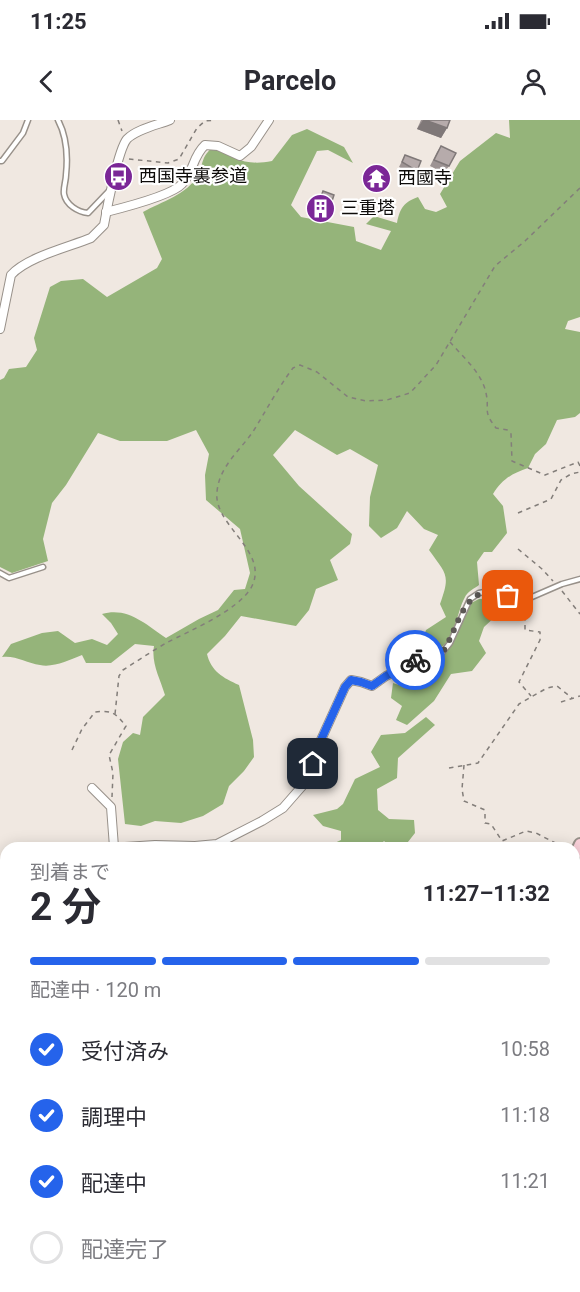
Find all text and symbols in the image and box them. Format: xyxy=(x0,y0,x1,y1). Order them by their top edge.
text: 11:25 xyxy=(30,9,87,34)
icon: back xyxy=(30,65,63,98)
text: Parcelo xyxy=(244,65,336,97)
icon: person xyxy=(517,65,550,98)
bus stop icon: 西国寺裏参道 xyxy=(102,160,134,192)
temple icon: 西國寺 xyxy=(361,162,393,194)
place label: 西国寺裏参道 xyxy=(139,165,247,186)
place label: 西國寺 xyxy=(398,167,452,188)
building icon: 三重塔 xyxy=(304,192,336,224)
place label: 三重塔 xyxy=(341,197,395,218)
pin xyxy=(482,570,533,621)
icon: bag xyxy=(491,579,524,612)
courier xyxy=(385,630,445,690)
icon: bike xyxy=(399,644,432,677)
pin xyxy=(287,738,338,789)
icon: home xyxy=(296,747,329,780)
text: 到着まで xyxy=(30,860,110,884)
text: 11:27–11:32 xyxy=(423,881,550,906)
text: 2 分 xyxy=(30,884,101,930)
text: 配達中 · 120 m xyxy=(30,978,161,1002)
icon: check xyxy=(30,1033,63,1066)
text: 10:58 xyxy=(500,1037,550,1061)
text: 受付済み xyxy=(81,1039,169,1064)
icon: check xyxy=(30,1099,63,1132)
text: 11:18 xyxy=(500,1103,550,1127)
text: 調理中 xyxy=(81,1105,147,1130)
icon: check xyxy=(30,1165,63,1198)
text: 11:21 xyxy=(500,1169,550,1193)
text: 配達中 xyxy=(81,1171,147,1196)
text: 配達完了 xyxy=(81,1237,169,1262)

